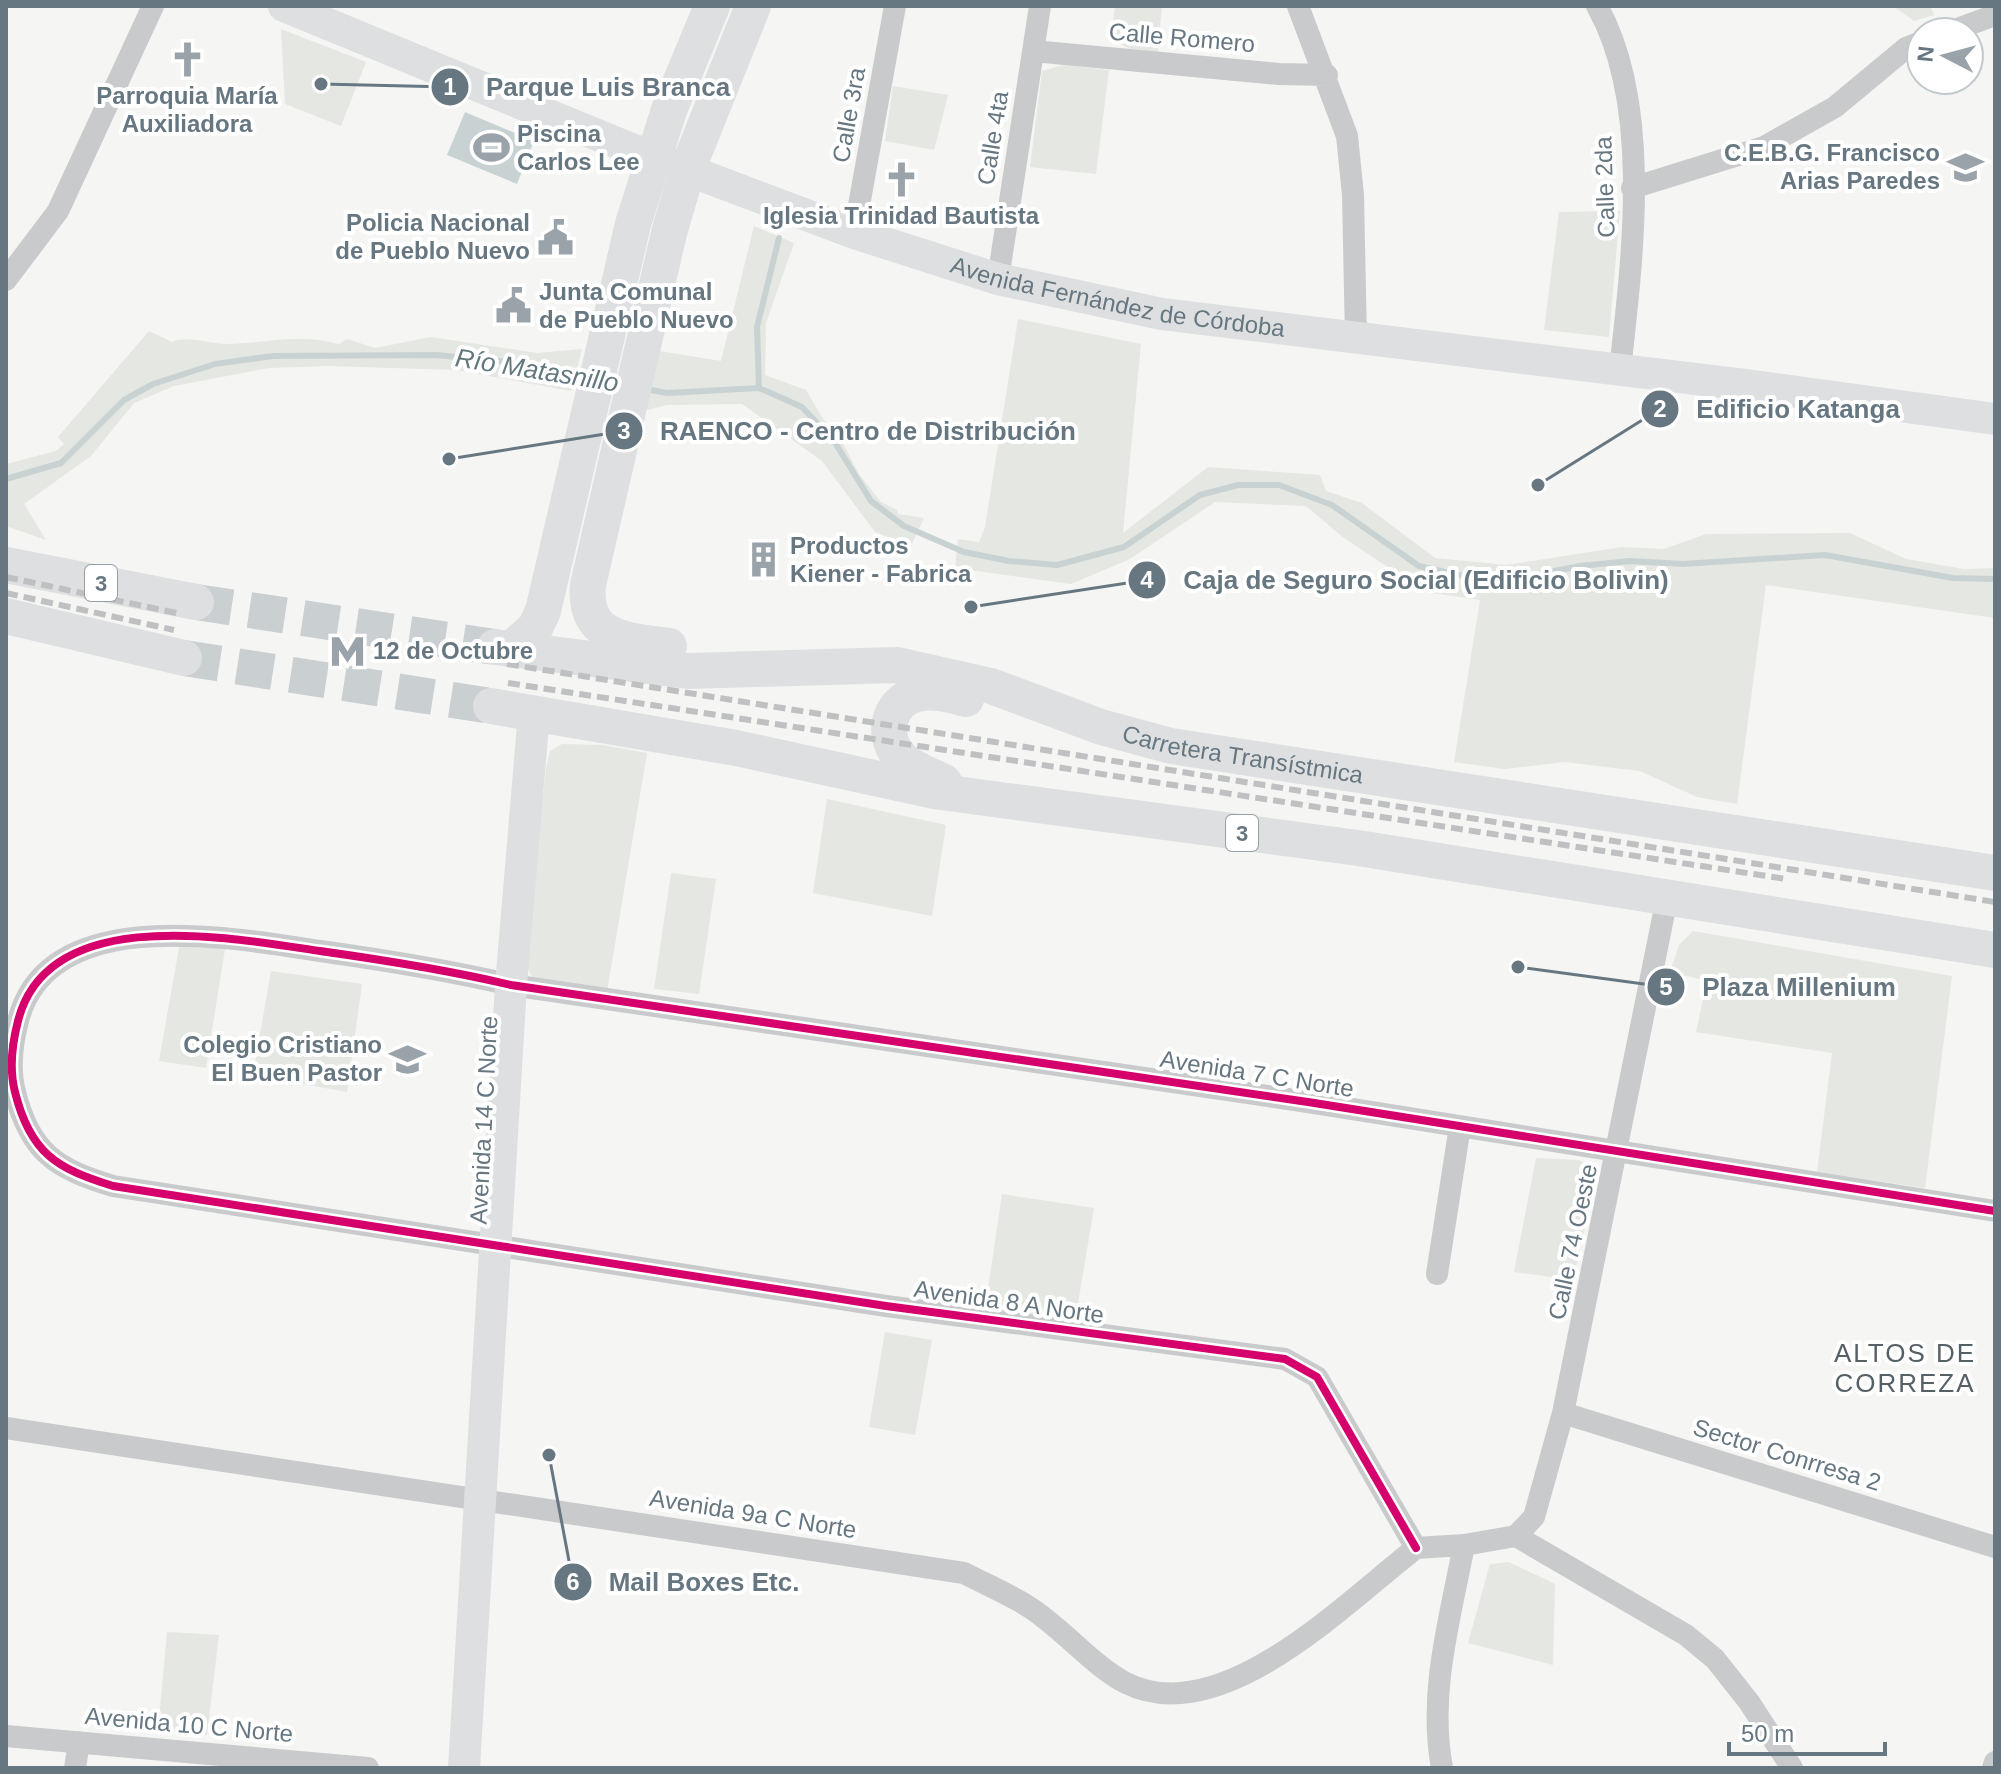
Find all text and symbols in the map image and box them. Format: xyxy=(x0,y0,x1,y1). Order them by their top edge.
north arrow xyxy=(1905,16,1985,96)
street label: Calle Romero xyxy=(1108,18,1256,57)
church icon: Parroquia María Auxiliadora xyxy=(168,40,206,78)
text: N xyxy=(1912,45,1939,63)
callout: Parque Luis Branca xyxy=(430,62,746,112)
street label: Calle 3ra xyxy=(827,65,870,165)
text: Parque Luis Branca xyxy=(486,72,731,102)
text: 1 xyxy=(443,73,457,100)
place label: Parroquia María Auxiliadora xyxy=(96,82,278,137)
street label: Calle 4ta xyxy=(972,88,1013,187)
place label: Piscina Carlos Lee xyxy=(517,120,640,175)
sports icon: Piscina Carlos Lee xyxy=(472,129,510,167)
street label: Calle 2da xyxy=(1589,135,1620,238)
place label: C.E.B.G. Francisco Arias Paredes xyxy=(1724,139,1940,194)
school or university icon: C.E.B.G. Francisco Arias Paredes xyxy=(1947,148,1985,186)
church icon: Iglesia Trinidad Bautista xyxy=(882,160,920,198)
place label: Iglesia Trinidad Bautista xyxy=(763,202,1040,229)
place label: Policia Nacional de Pueblo Nuevo xyxy=(335,209,530,264)
public building icon: Policia Nacional de Pueblo Nuevo xyxy=(537,218,575,256)
street label: Avenida Fernández de Córdoba xyxy=(948,251,1287,342)
place label: Junta Comunal de Pueblo Nuevo xyxy=(539,278,734,333)
public building icon: Junta Comunal de Pueblo Nuevo xyxy=(494,287,532,325)
water label: Río Matasnillo xyxy=(453,342,621,398)
callout: Edificio Katanga xyxy=(1640,384,1916,434)
text: Edificio Katanga xyxy=(1696,394,1900,424)
text: 2 xyxy=(1653,395,1667,422)
callout: RAENCO - Centro de Distribución xyxy=(604,406,1092,456)
text: RAENCO - Centro de Distribución xyxy=(660,416,1076,446)
text: 3 xyxy=(617,417,631,444)
place label: Productos Kiener - Fabrica xyxy=(790,532,972,587)
building icon: Productos Kiener - Fabrica xyxy=(745,541,783,579)
callout: Caja de Seguro Social (Edificio Bolivin) xyxy=(1127,555,1685,605)
road number: 3 xyxy=(85,565,117,601)
text: Caja de Seguro Social (Edificio Bolivin) xyxy=(1183,565,1669,595)
text: 4 xyxy=(1140,566,1154,593)
metro station icon: 12 de Octubre xyxy=(328,632,366,670)
place label: 12 de Octubre xyxy=(373,637,533,664)
street label: Carretera Transístmica xyxy=(1119,719,1366,789)
road number: 3 xyxy=(1226,815,1258,851)
callout: Plaza Millenium xyxy=(1646,962,1912,1012)
text: Plaza Millenium xyxy=(1702,972,1896,1002)
text: 5 xyxy=(1659,973,1673,1000)
street label: Avenida 14 C Norte xyxy=(465,1015,502,1225)
place label: Colegio Cristiano El Buen Pastor xyxy=(183,1031,382,1086)
school or university icon: Colegio Cristiano El Buen Pastor xyxy=(389,1040,427,1078)
street label: Avenida 7 C Norte xyxy=(1158,1045,1356,1102)
street label: Calle 74 Oeste xyxy=(1543,1161,1602,1322)
street label: Avenida 8 A Norte xyxy=(912,1275,1106,1328)
district label: ALTOS DE CORREZA xyxy=(1834,1338,1976,1398)
street label: Sector Conrresa 2 xyxy=(1690,1413,1884,1496)
street label: Avenida 9a C Norte xyxy=(648,1484,858,1543)
callout: Mail Boxes Etc. xyxy=(553,1557,815,1607)
text: Mail Boxes Etc. xyxy=(609,1567,799,1597)
text: 6 xyxy=(566,1568,580,1595)
street label: Avenida 10 C Norte xyxy=(84,1702,294,1747)
scale bar xyxy=(1729,1706,1885,1756)
text: 50 m xyxy=(1741,1720,1794,1747)

